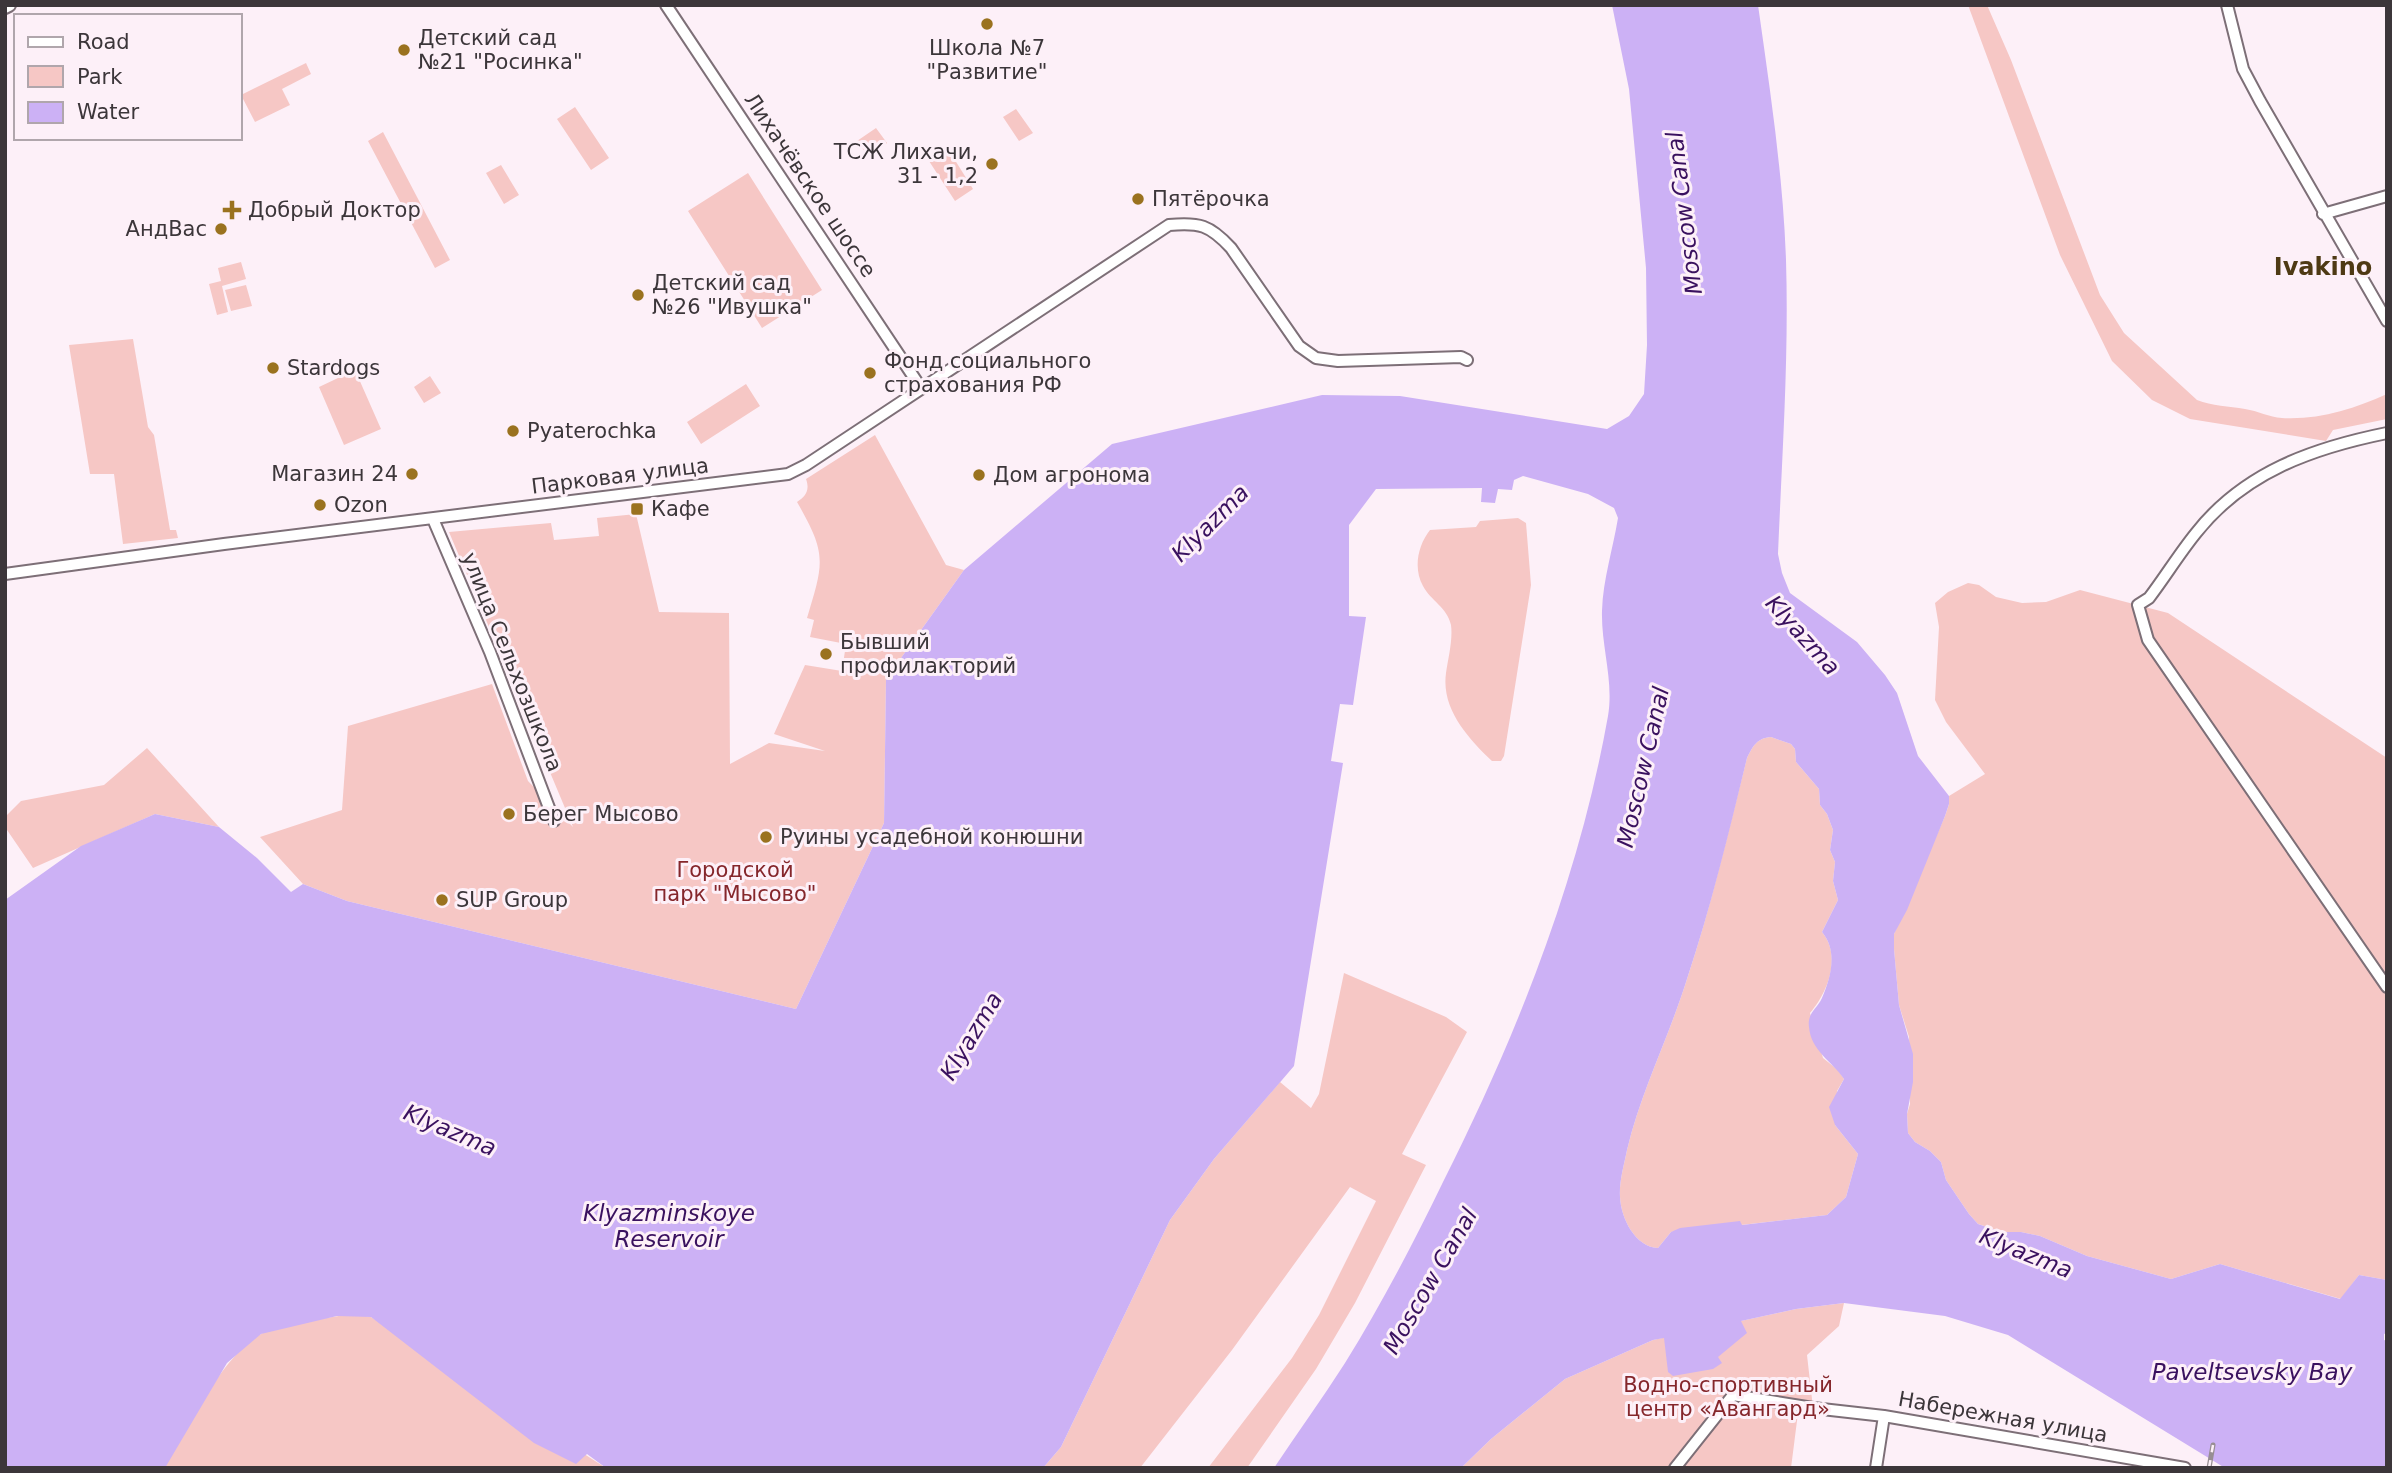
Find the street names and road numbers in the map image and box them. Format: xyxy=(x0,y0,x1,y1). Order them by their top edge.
street label: Лихачёвское шоссе xyxy=(739,88,881,282)
street label: Парковая улица xyxy=(530,453,710,499)
street label: улица Сельхозшкола xyxy=(457,549,567,775)
street label: Набережная улица xyxy=(1896,1387,2110,1447)

